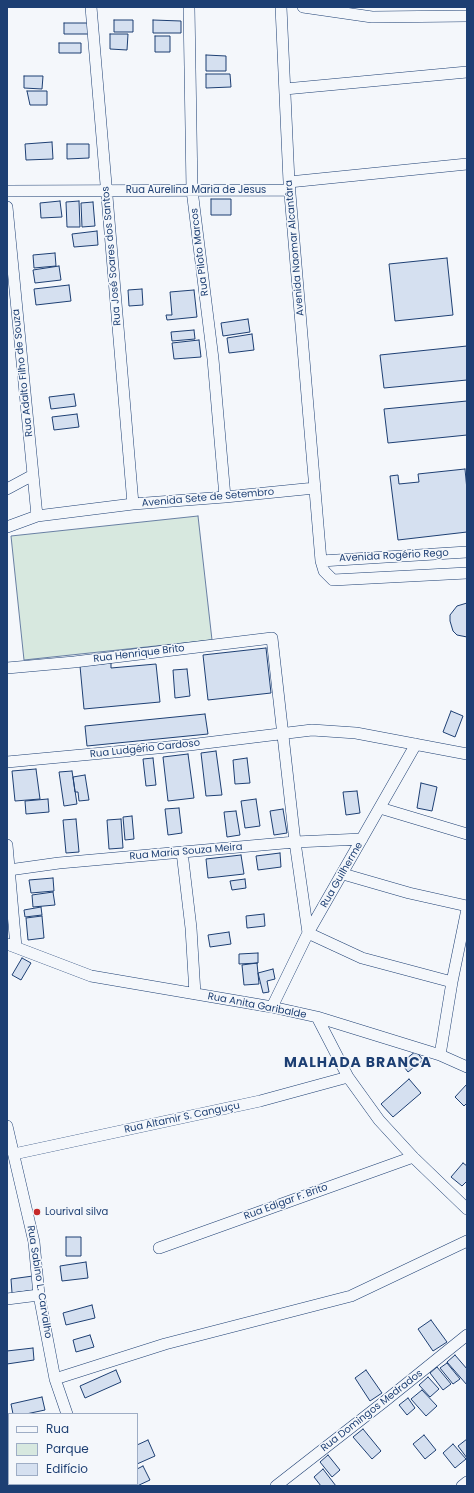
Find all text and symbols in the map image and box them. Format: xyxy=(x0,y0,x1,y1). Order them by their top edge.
street label: Avenida Naomar Alcantâra xyxy=(283,179,307,317)
street label: Rua Aurelina Maria de Jesus xyxy=(126,184,266,196)
street label: Rua José Soares dos Santos xyxy=(100,186,124,326)
street label: Rua Piloto Marcos xyxy=(189,207,211,297)
street label: Rua Adalto Filho de Souza xyxy=(10,309,36,437)
street label: Avenida Sete de Setembro xyxy=(141,486,275,510)
street label: Avenida Rogério Rego xyxy=(339,547,449,565)
street label: Rua Henrique Brito xyxy=(93,642,185,666)
street label: Rua Ludgério Cardoso xyxy=(89,737,201,761)
street label: Rua Guilherme xyxy=(318,840,366,910)
street label: Rua Maria Souza Meira xyxy=(129,841,243,863)
street label: Rua Anita Garibalde xyxy=(207,991,307,1021)
district label: MALHADA BRANCA xyxy=(284,1055,432,1071)
street label: Rua Altamir S. Canguçu xyxy=(123,1100,241,1136)
street label: Rua Edigar F. Brito xyxy=(242,1181,330,1223)
place label: Lourival silva xyxy=(45,1206,108,1218)
marker: Lourival silva xyxy=(32,1207,42,1217)
street label: Rua Sabino L. Carvalho xyxy=(24,1225,54,1339)
street label: Rua Domingos Medrados xyxy=(319,1367,425,1455)
legend xyxy=(8,1413,138,1485)
text: Rua xyxy=(46,1420,69,1437)
text: Parque xyxy=(46,1440,89,1457)
text: Edifício xyxy=(46,1460,88,1477)

